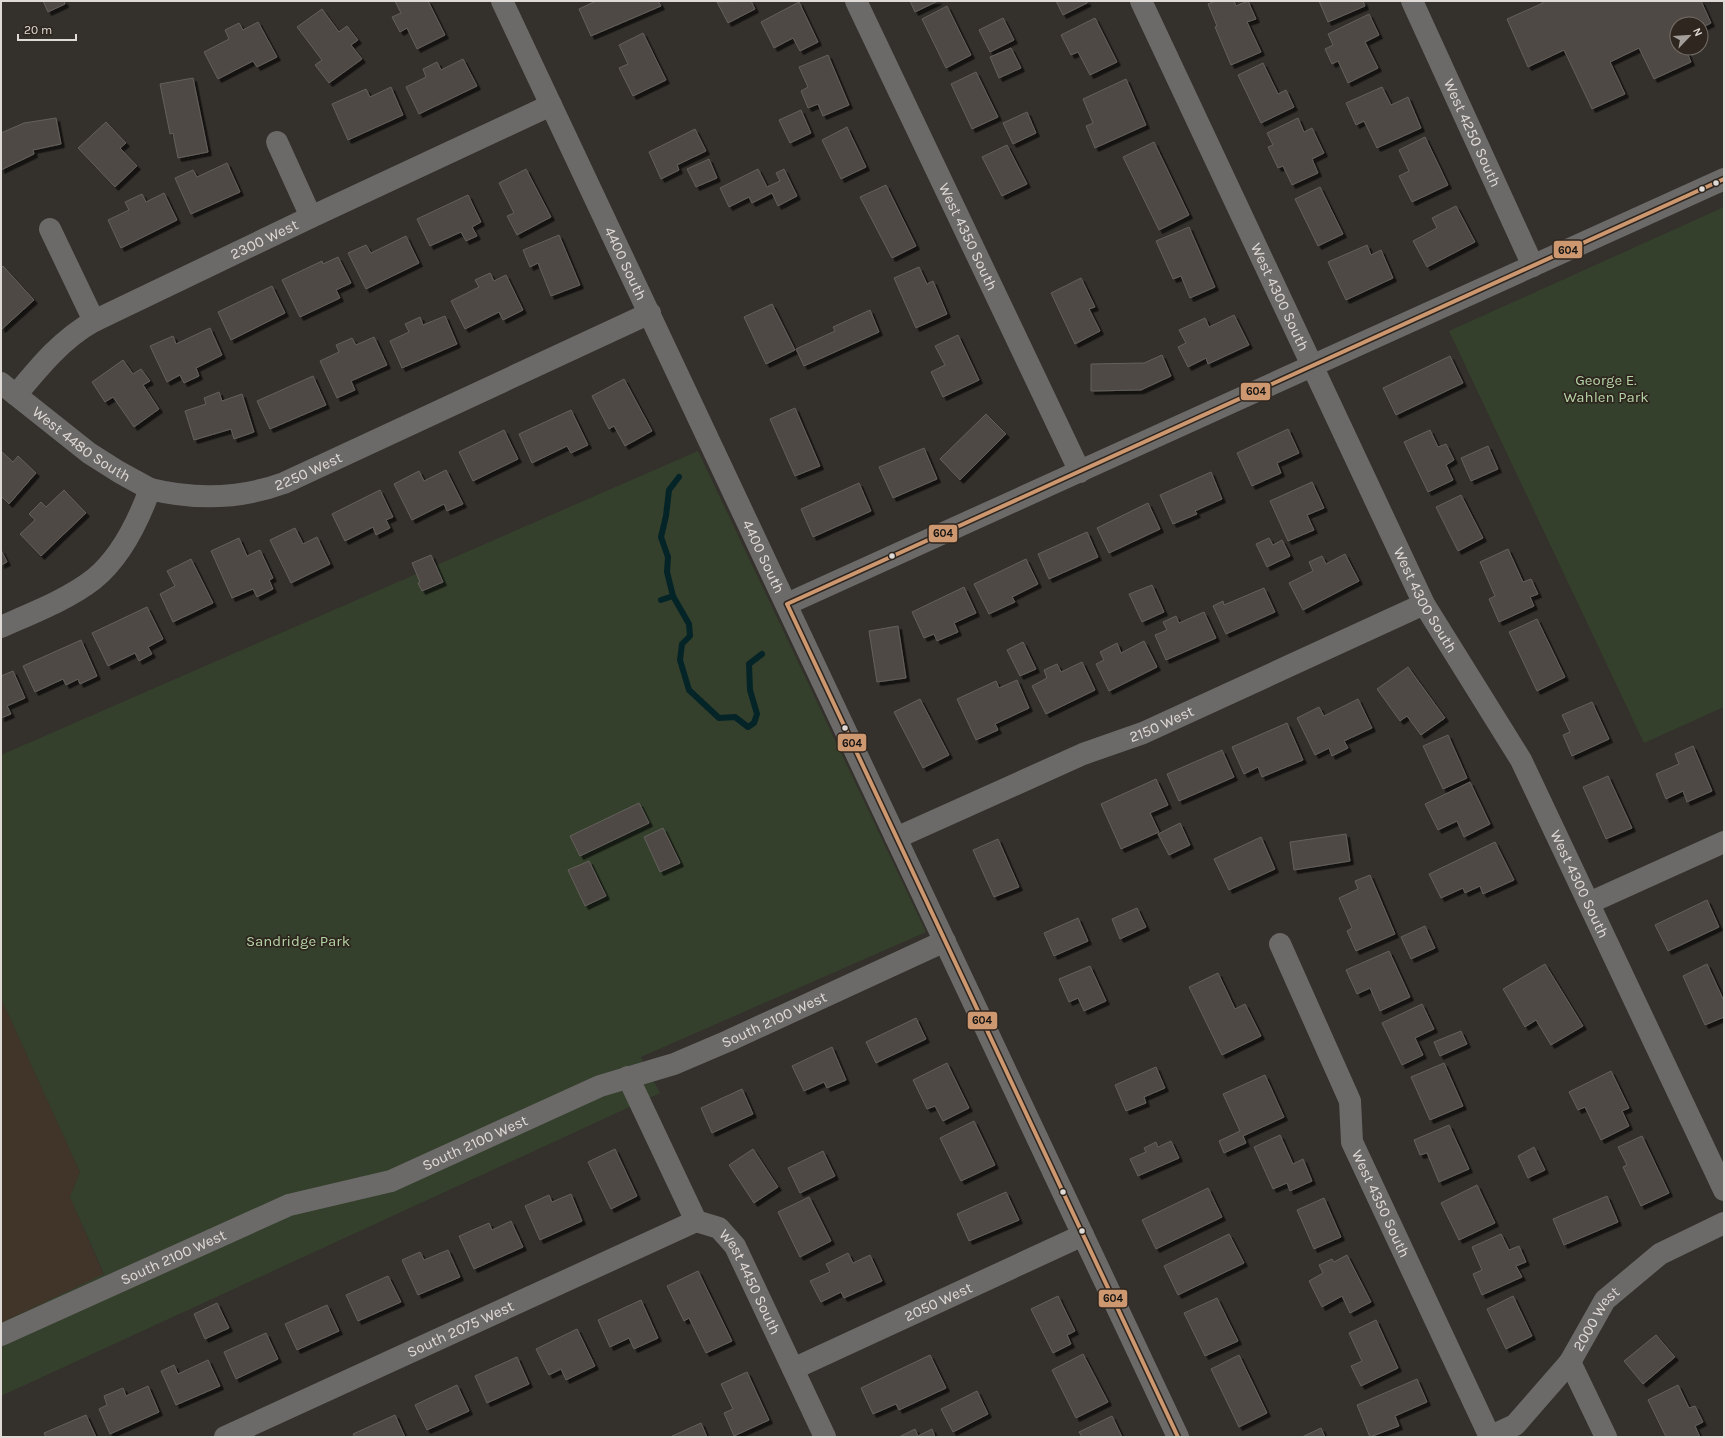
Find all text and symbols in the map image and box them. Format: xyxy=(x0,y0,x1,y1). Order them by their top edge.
scale bar xyxy=(18,16,76,42)
north arrow xyxy=(1669,16,1709,56)
text: 20 m xyxy=(24,23,52,37)
text: N xyxy=(1690,26,1705,38)
street label: West 4250 South xyxy=(1440,76,1505,190)
unlabelled marker xyxy=(1711,178,1721,188)
street label: West 4350 South xyxy=(935,180,1001,293)
unlabelled marker xyxy=(1697,184,1707,194)
street label: 2300 West xyxy=(227,215,301,263)
street label: 4400 South xyxy=(600,224,651,303)
street label: West 4300 South xyxy=(1247,240,1313,354)
line badge: 604 xyxy=(1553,240,1583,259)
text: 604 xyxy=(1558,244,1579,257)
park label: George E. Wahlen Park xyxy=(1563,371,1649,406)
line badge: 604 xyxy=(1240,382,1271,401)
text: 604 xyxy=(1246,385,1267,398)
street label: West 4480 South xyxy=(29,402,134,486)
street label: 2250 West xyxy=(272,448,345,495)
street label: 4400 South xyxy=(738,517,789,596)
line badge: 604 xyxy=(928,524,958,543)
text: 604 xyxy=(933,527,954,540)
street label: West 4300 South xyxy=(1390,544,1461,656)
unlabelled marker xyxy=(887,551,897,561)
street label: 2150 West xyxy=(1127,702,1197,746)
unlabelled marker xyxy=(840,723,850,733)
line badge: 604 xyxy=(837,733,867,752)
text: 604 xyxy=(842,737,863,750)
street label: West 4300 South xyxy=(1546,827,1613,941)
park label: Sandridge Park xyxy=(246,932,350,950)
street label: South 2100 West xyxy=(719,988,830,1052)
line badge: 604 xyxy=(967,1011,998,1030)
text: 604 xyxy=(972,1014,993,1027)
street label: South 2100 West xyxy=(419,1111,531,1175)
street label: West 4350 South xyxy=(1348,1147,1414,1260)
unlabelled marker xyxy=(1058,1187,1068,1197)
street label: South 2100 West xyxy=(118,1225,229,1289)
street label: West 4450 South xyxy=(715,1225,784,1337)
unlabelled marker xyxy=(1077,1226,1087,1236)
street label: 2050 West xyxy=(901,1278,975,1325)
street label: 2000 West xyxy=(1569,1283,1623,1354)
line badge: 604 xyxy=(1098,1289,1128,1308)
text: 604 xyxy=(1103,1292,1124,1305)
street label: South 2075 West xyxy=(404,1297,517,1361)

